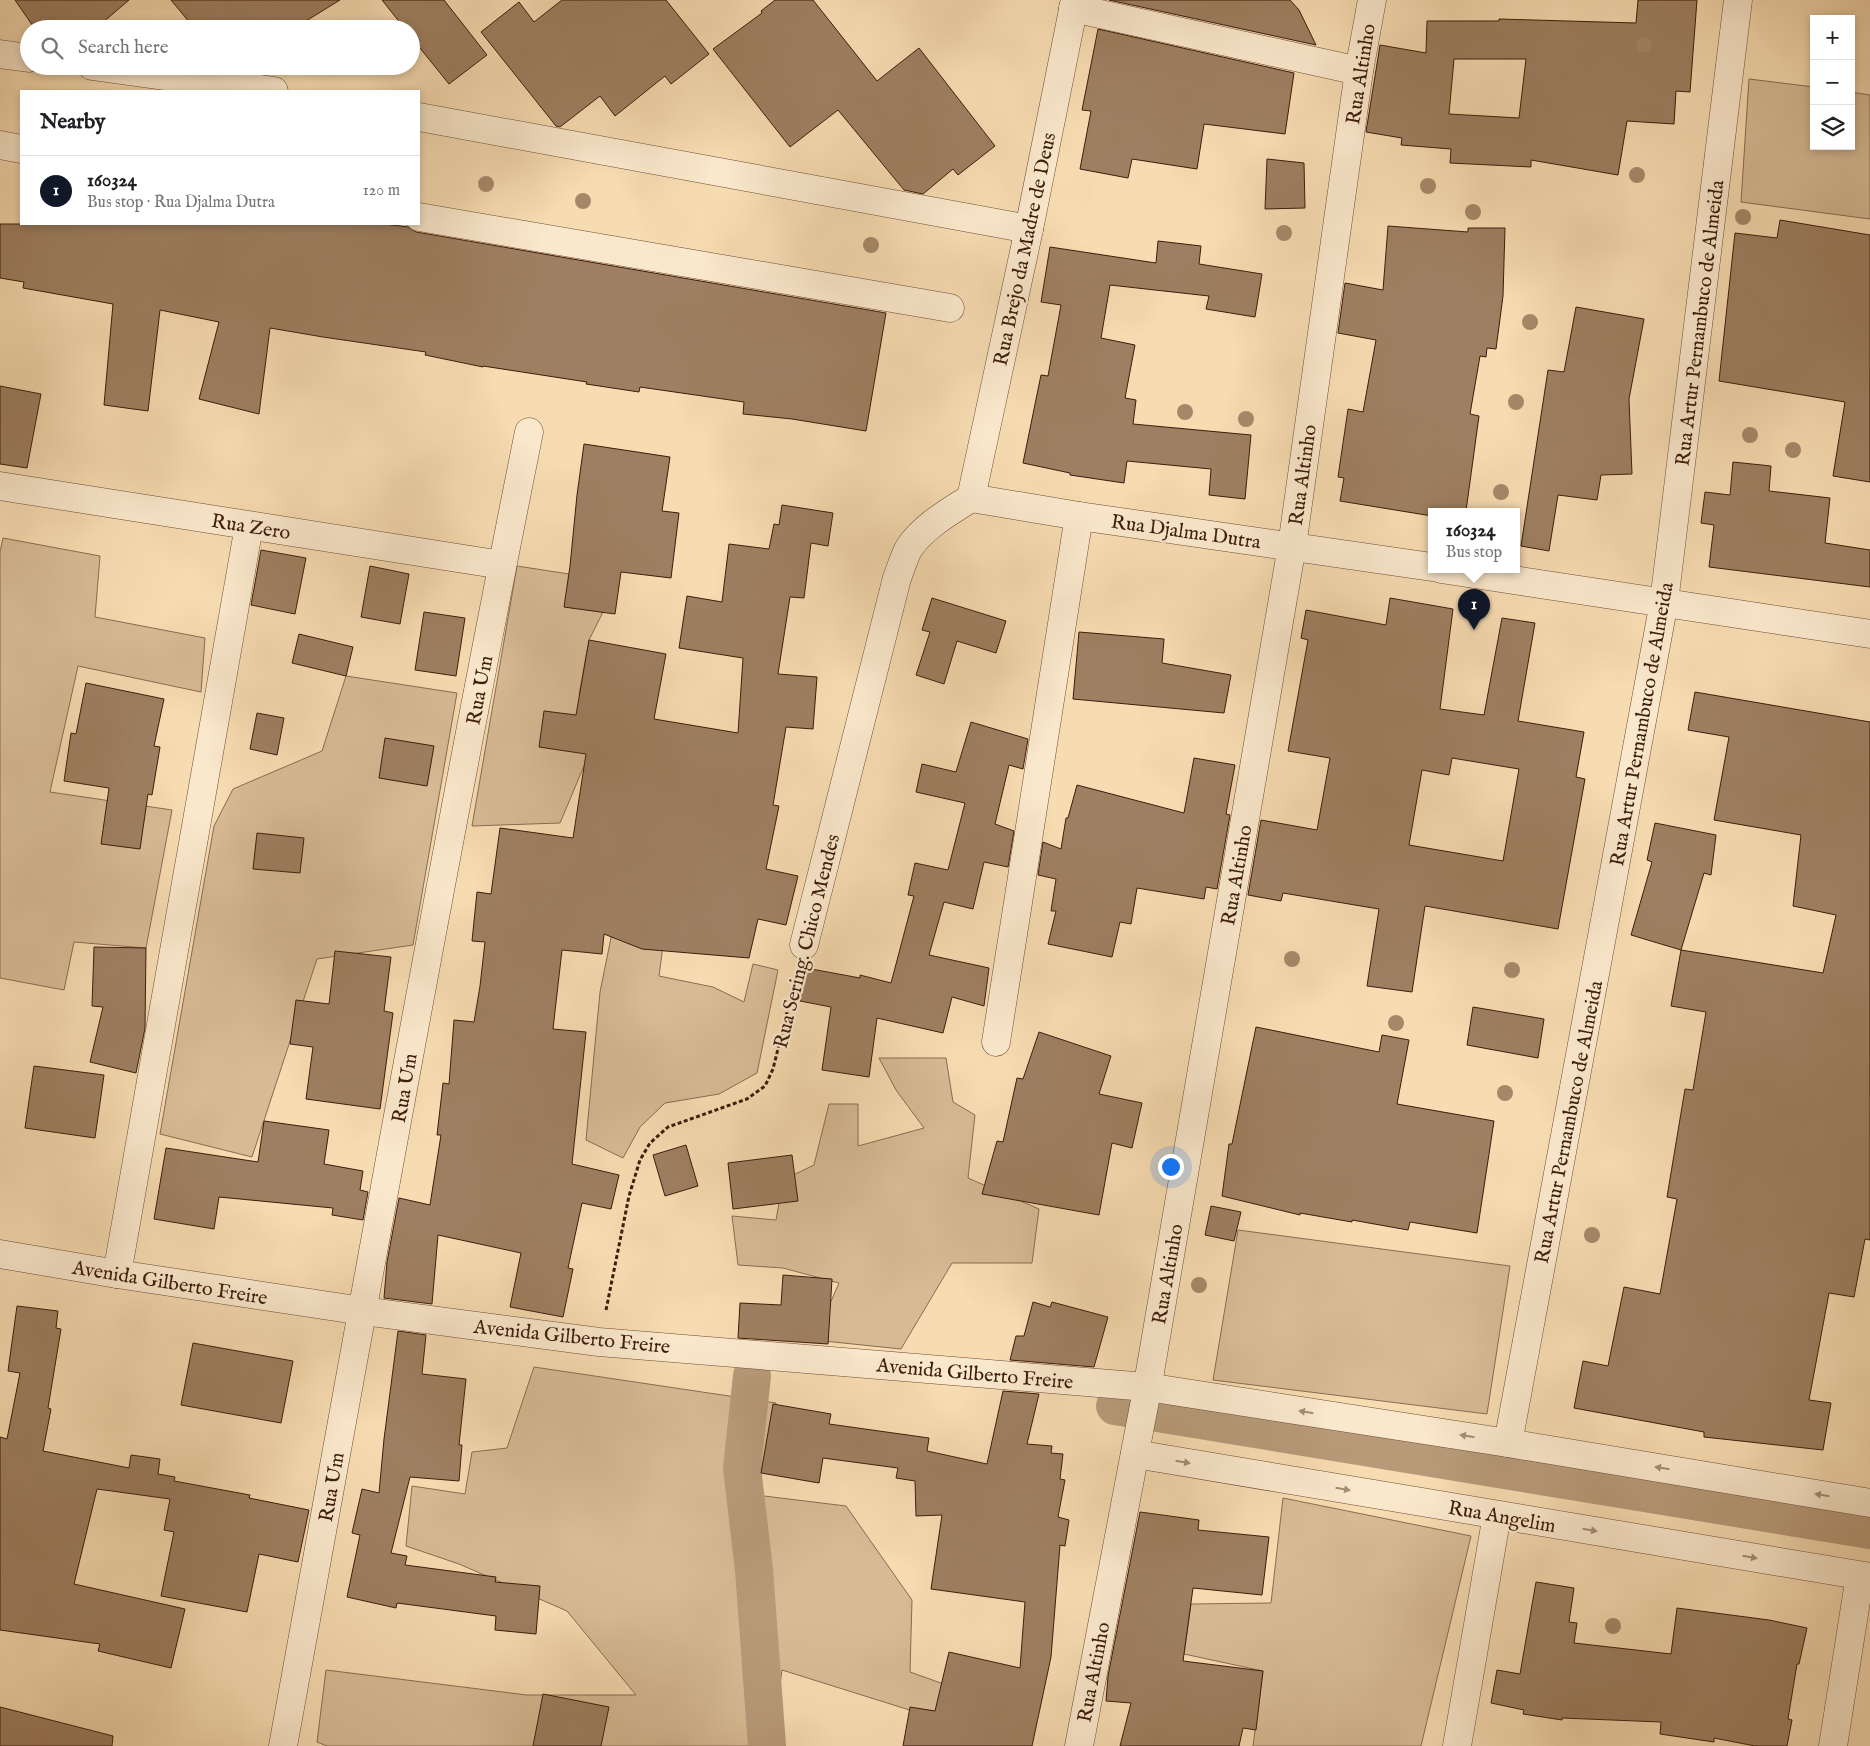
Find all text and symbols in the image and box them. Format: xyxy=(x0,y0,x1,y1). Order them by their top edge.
map controls xyxy=(1810,15,1855,150)
button: + xyxy=(1810,15,1855,60)
search box xyxy=(20,20,420,75)
street label: Rua Altinho xyxy=(1341,22,1382,126)
icon: search xyxy=(38,34,66,62)
text: Search here xyxy=(78,36,169,60)
button: − xyxy=(1810,60,1855,105)
button: layers xyxy=(1810,105,1855,150)
text: Nearby xyxy=(40,109,105,136)
street label: Rua Brejo da Madre de Deus xyxy=(989,130,1062,368)
text: 160324 xyxy=(87,169,137,193)
street label: Rua Artur Pernambuco de Almeida xyxy=(1671,178,1730,468)
text: 1 xyxy=(53,181,59,201)
text: 120 m xyxy=(363,181,400,201)
text: Bus stop · Rua Djalma Dutra xyxy=(87,193,275,213)
street label: Rua Altinho xyxy=(1284,423,1323,527)
popup xyxy=(1428,508,1520,573)
street label: Rua Zero xyxy=(209,509,292,546)
street label: Rua Djalma Dutra xyxy=(1109,510,1263,555)
text: 160324 xyxy=(1446,519,1496,543)
text: Bus stop xyxy=(1446,543,1502,563)
street label: Rua Artur Pernambuco de Almeida xyxy=(1605,580,1680,868)
pin: 1 xyxy=(1458,589,1490,630)
street label: Rua Um xyxy=(461,653,499,727)
street label: Rua Altinho xyxy=(1216,823,1259,928)
street label: Rua Sering. Chico Mendes xyxy=(769,832,846,1051)
street label: Rua Artur Pernambuco de Almeida xyxy=(1530,978,1609,1266)
street label: Rua Um xyxy=(387,1051,424,1125)
your location xyxy=(1158,1154,1184,1180)
street label: Rua Altinho xyxy=(1147,1222,1190,1327)
street label: Avenida Gilberto Freire xyxy=(69,1256,269,1311)
street label: Avenida Gilberto Freire xyxy=(471,1315,671,1360)
street label: Avenida Gilberto Freire xyxy=(874,1353,1074,1396)
one-way arrow xyxy=(1298,1407,1314,1415)
one-way arrow xyxy=(1458,1432,1474,1440)
street label: Rua Um xyxy=(314,1450,351,1524)
one-way arrow xyxy=(1175,1459,1191,1467)
one-way arrow xyxy=(1653,1464,1669,1472)
one-way arrow xyxy=(1335,1486,1351,1494)
one-way arrow xyxy=(1814,1490,1830,1498)
street label: Rua Angelim xyxy=(1446,1496,1558,1539)
one-way arrow xyxy=(1582,1527,1598,1535)
one-way arrow xyxy=(1742,1554,1758,1562)
street label: Rua Altinho xyxy=(1072,1620,1116,1725)

